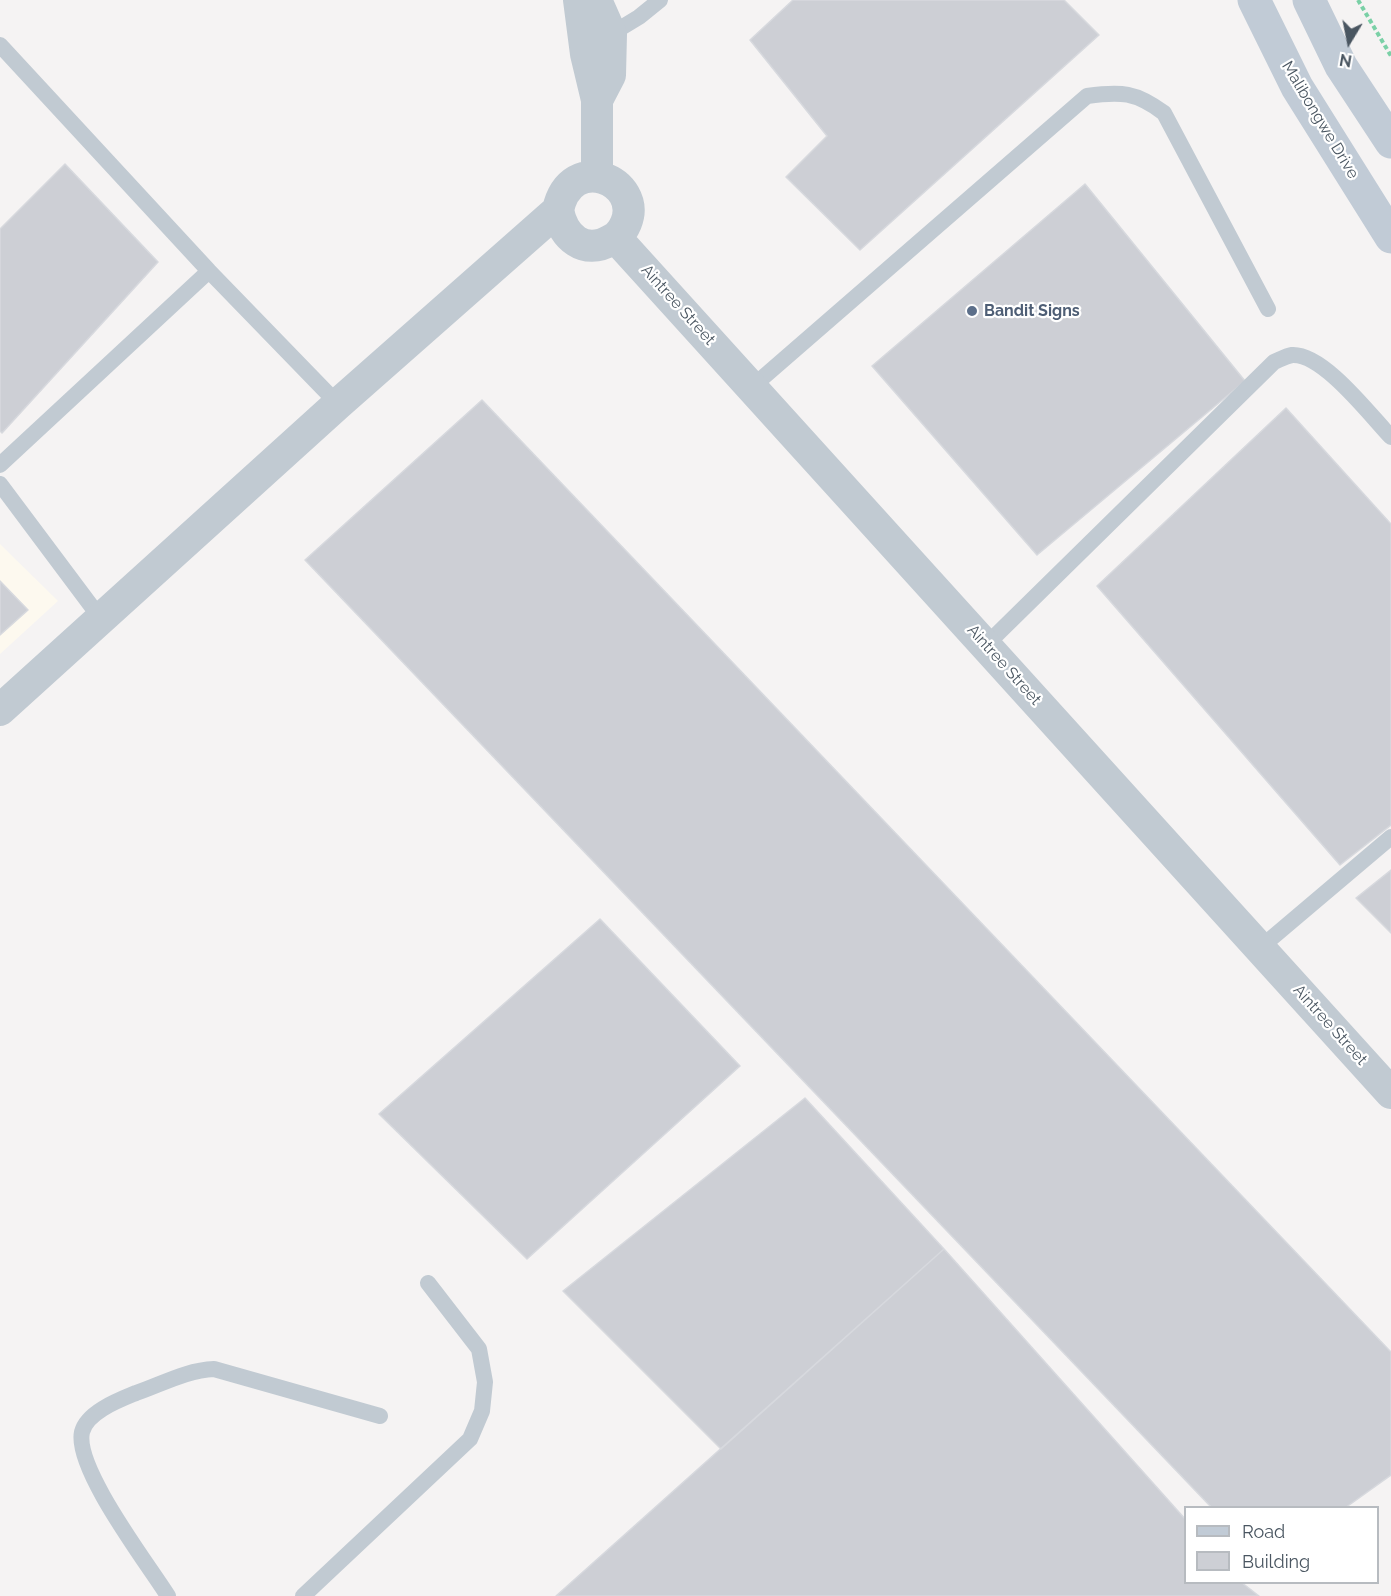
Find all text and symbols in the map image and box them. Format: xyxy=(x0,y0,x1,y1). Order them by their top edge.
north arrow xyxy=(1319,12,1379,72)
text: N xyxy=(1338,50,1353,71)
street label: Malibongwe Drive xyxy=(1277,58,1363,182)
street label: Aintree Street xyxy=(637,261,719,349)
place label: Bandit Signs xyxy=(984,301,1080,321)
marker: Bandit Signs xyxy=(965,304,979,318)
street label: Aintree Street xyxy=(963,621,1045,709)
street label: Aintree Street xyxy=(1289,981,1371,1069)
legend xyxy=(1184,1506,1379,1584)
text: Road xyxy=(1242,1521,1285,1542)
text: Building xyxy=(1242,1551,1310,1572)

